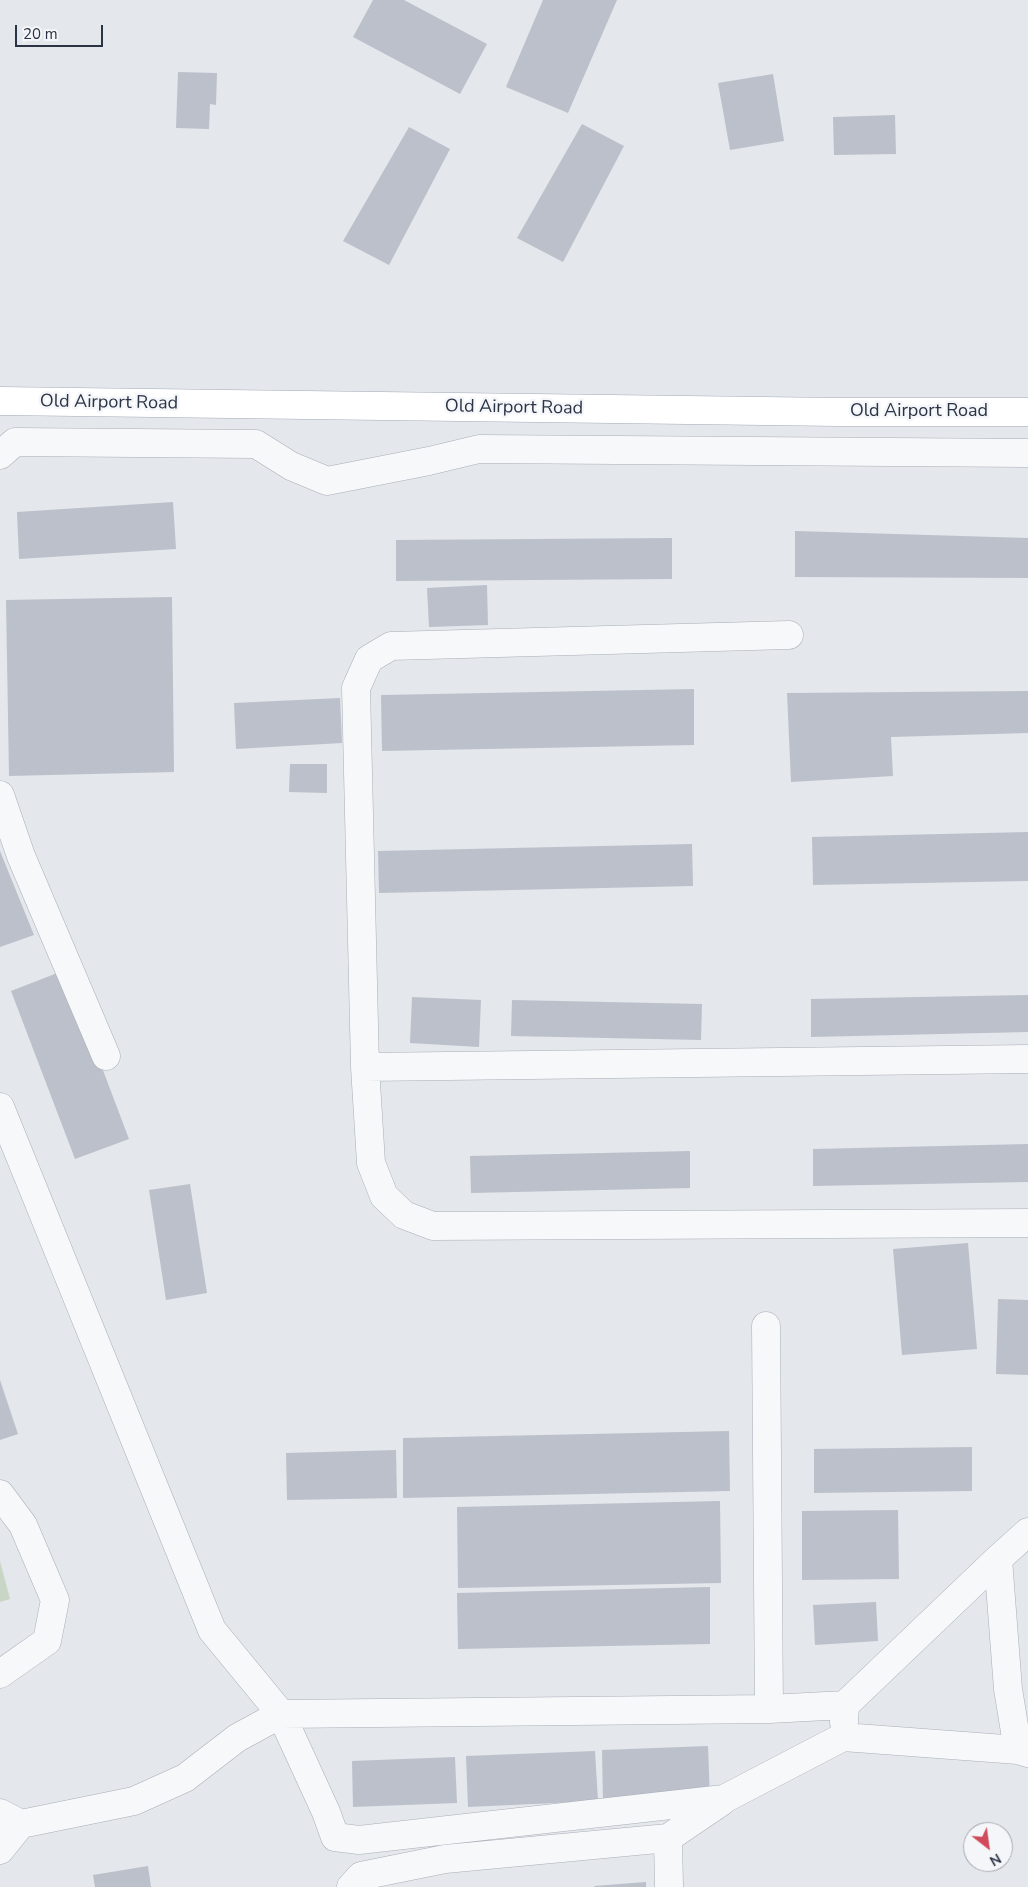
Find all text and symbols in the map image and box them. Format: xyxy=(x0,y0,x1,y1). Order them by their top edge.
scale bar xyxy=(18,15,105,47)
text: 20 m xyxy=(23,24,58,44)
street label: Old Airport Road xyxy=(40,391,178,415)
street label: Old Airport Road xyxy=(445,396,583,420)
street label: Old Airport Road xyxy=(850,401,988,423)
north arrow xyxy=(963,1822,1013,1872)
text: N xyxy=(986,1849,1005,1870)

